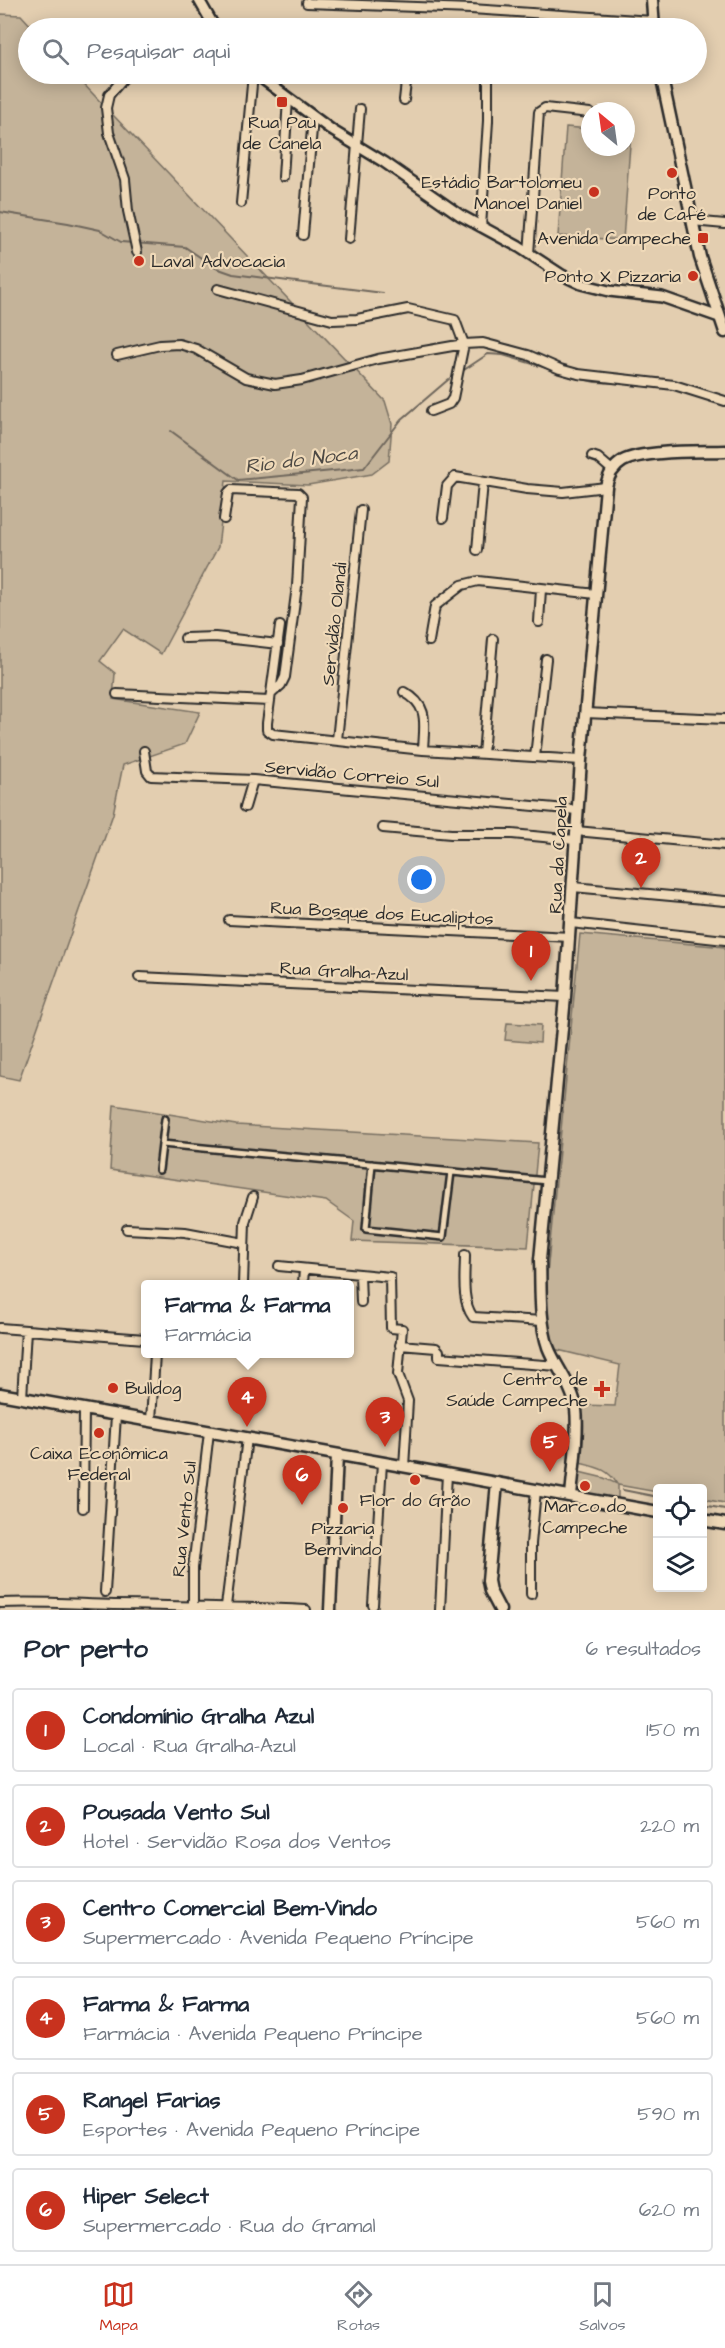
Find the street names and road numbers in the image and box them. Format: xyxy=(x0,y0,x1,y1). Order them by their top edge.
street label: Servidão Olandi xyxy=(316,561,353,687)
street label: Servidão Correio Sul xyxy=(264,754,440,795)
street label: Rua da Capela xyxy=(543,796,574,914)
street label: Rua Bosque dos Eucaliptos xyxy=(270,895,494,932)
street label: Rua Gralha-Azul xyxy=(279,956,409,987)
street label: Rua Vento Sul xyxy=(166,1460,203,1578)

